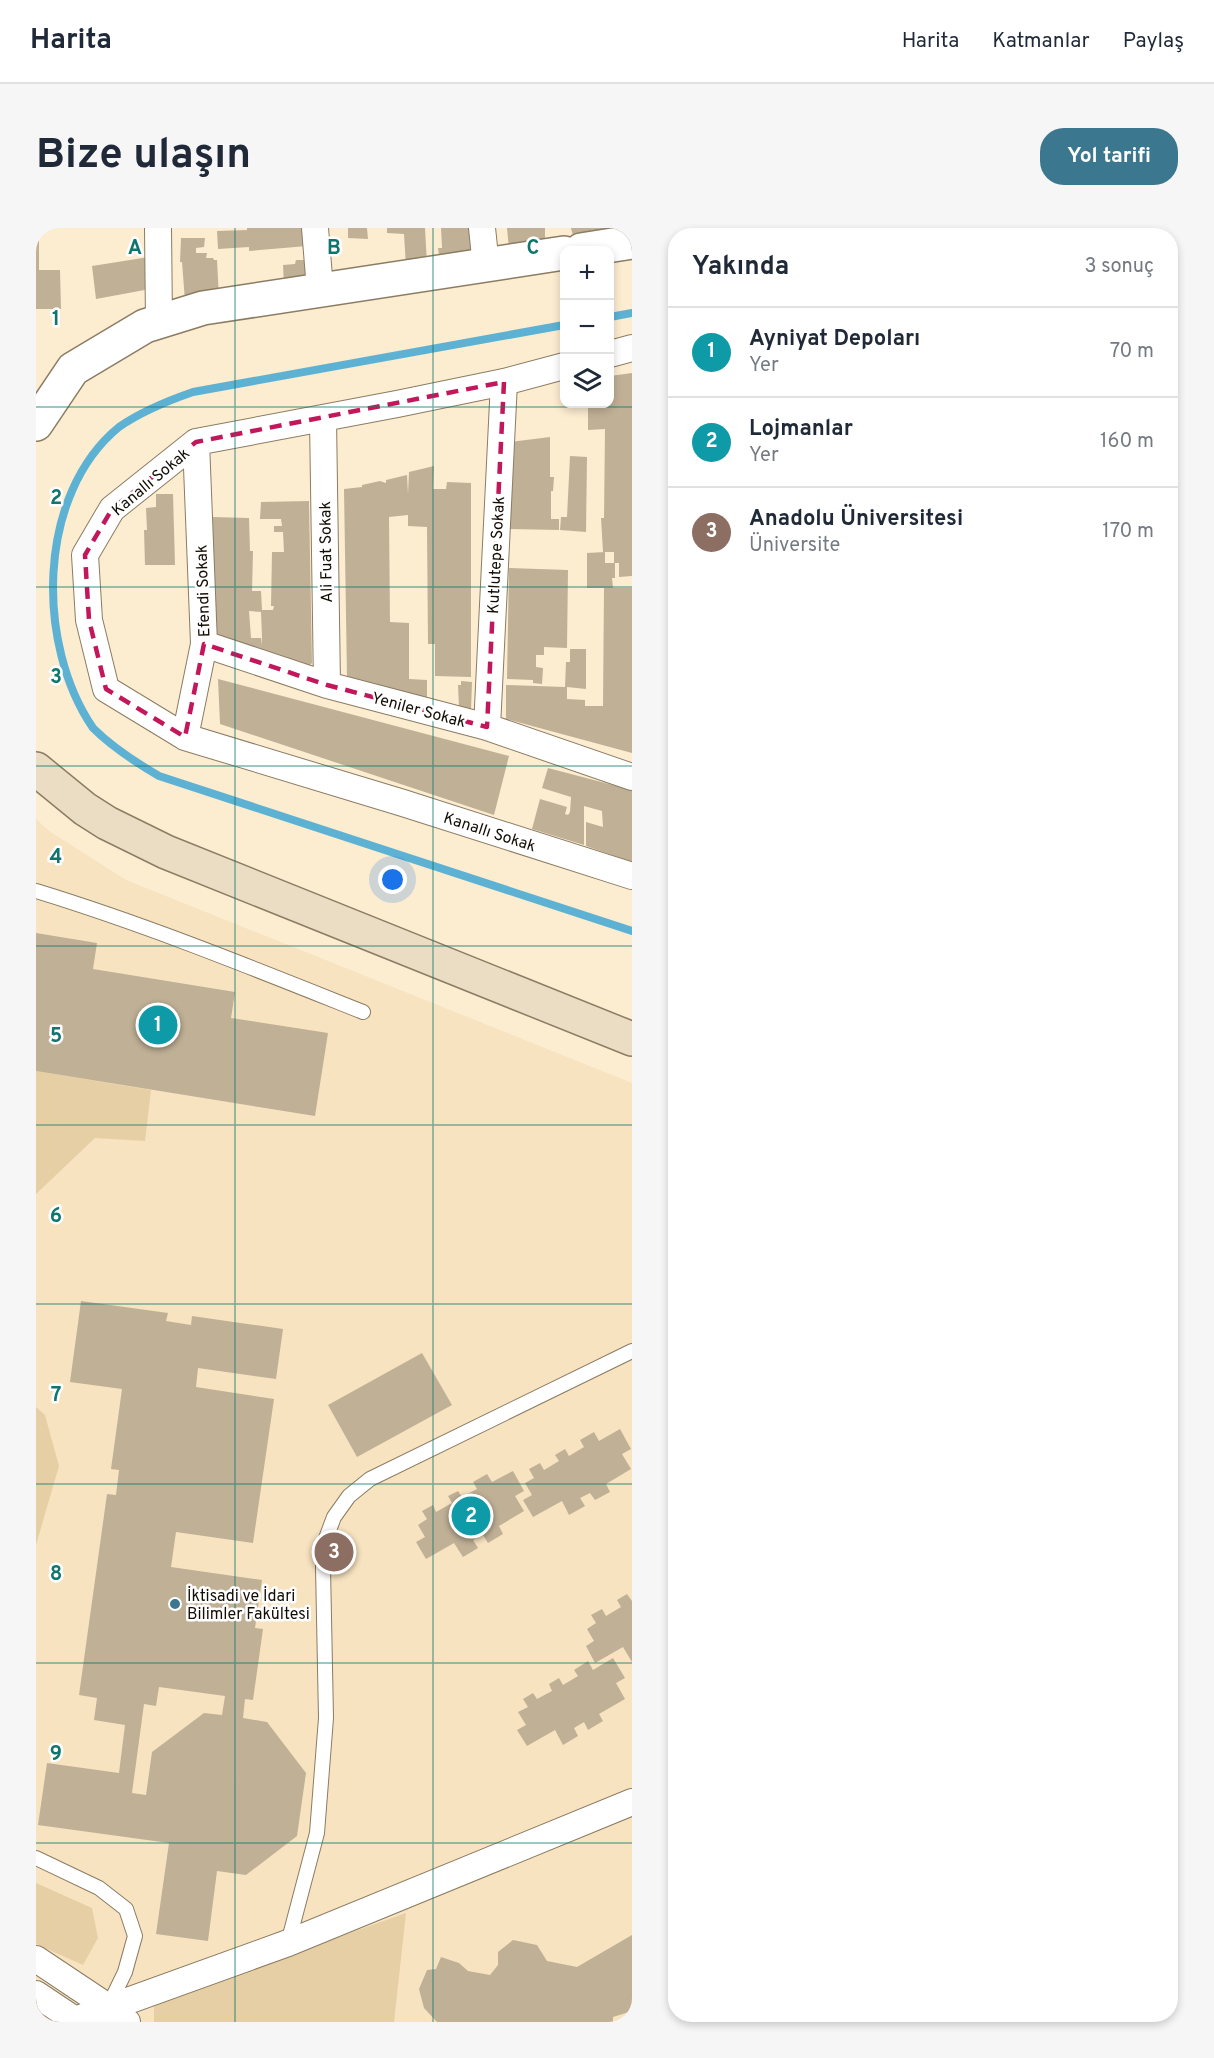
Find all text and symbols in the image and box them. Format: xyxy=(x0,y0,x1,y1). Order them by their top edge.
text: Harita xyxy=(30,23,112,59)
text: Harita xyxy=(902,28,959,55)
text: Katmanlar xyxy=(992,28,1090,55)
text: Paylaş xyxy=(1123,28,1184,55)
button: Yol tarifi xyxy=(1040,128,1178,185)
text: Bize ulaşın xyxy=(36,130,251,183)
text: A xyxy=(128,236,142,262)
text: B xyxy=(327,236,341,262)
text: C xyxy=(527,236,539,262)
map controls xyxy=(560,246,614,408)
button: + xyxy=(560,246,614,300)
text: Yakında xyxy=(692,251,789,284)
text: 3 sonuç xyxy=(1085,254,1154,280)
button: − xyxy=(560,300,614,354)
text: 1 xyxy=(52,307,60,333)
text: Ayniyat Depoları xyxy=(749,326,920,353)
text: 1 xyxy=(708,339,716,365)
text: 70 m xyxy=(1110,339,1154,365)
text: Yer xyxy=(749,353,779,379)
button: layers xyxy=(560,354,614,408)
text: Lojmanlar xyxy=(749,416,853,443)
text: 2 xyxy=(705,429,718,455)
text: 160 m xyxy=(1100,429,1154,455)
text: Yer xyxy=(749,443,779,469)
street label: Kanallı Sokak xyxy=(108,444,194,521)
text: 2 xyxy=(50,486,62,512)
street label: Kutlutepe Sokak xyxy=(484,496,510,615)
street label: Ali Fuat Sokak xyxy=(316,501,338,603)
text: Anadolu Üniversitesi xyxy=(749,506,963,533)
text: 3 xyxy=(706,519,718,545)
text: 170 m xyxy=(1102,519,1154,545)
text: Üniversite xyxy=(749,533,840,559)
street label: Efendi Sokak xyxy=(192,544,216,637)
text: 3 xyxy=(50,665,62,691)
street label: Yeniler Sokak xyxy=(369,689,468,733)
street label: Kanallı Sokak xyxy=(441,809,538,857)
text: 4 xyxy=(50,845,62,871)
your location xyxy=(378,865,407,894)
pin: 1 xyxy=(138,1002,178,1048)
text: 5 xyxy=(50,1024,62,1050)
text: 6 xyxy=(50,1204,62,1230)
text: 7 xyxy=(51,1383,61,1409)
pin: 2 xyxy=(452,1494,490,1538)
pin: 3 xyxy=(314,1530,354,1574)
text: 8 xyxy=(50,1562,62,1588)
place label: İktisadi ve İdari Bilimler Fakültesi xyxy=(187,1586,310,1625)
marker: İktisadi ve İdari Bilimler Fakültesi xyxy=(168,1597,182,1611)
text: 9 xyxy=(50,1742,62,1768)

